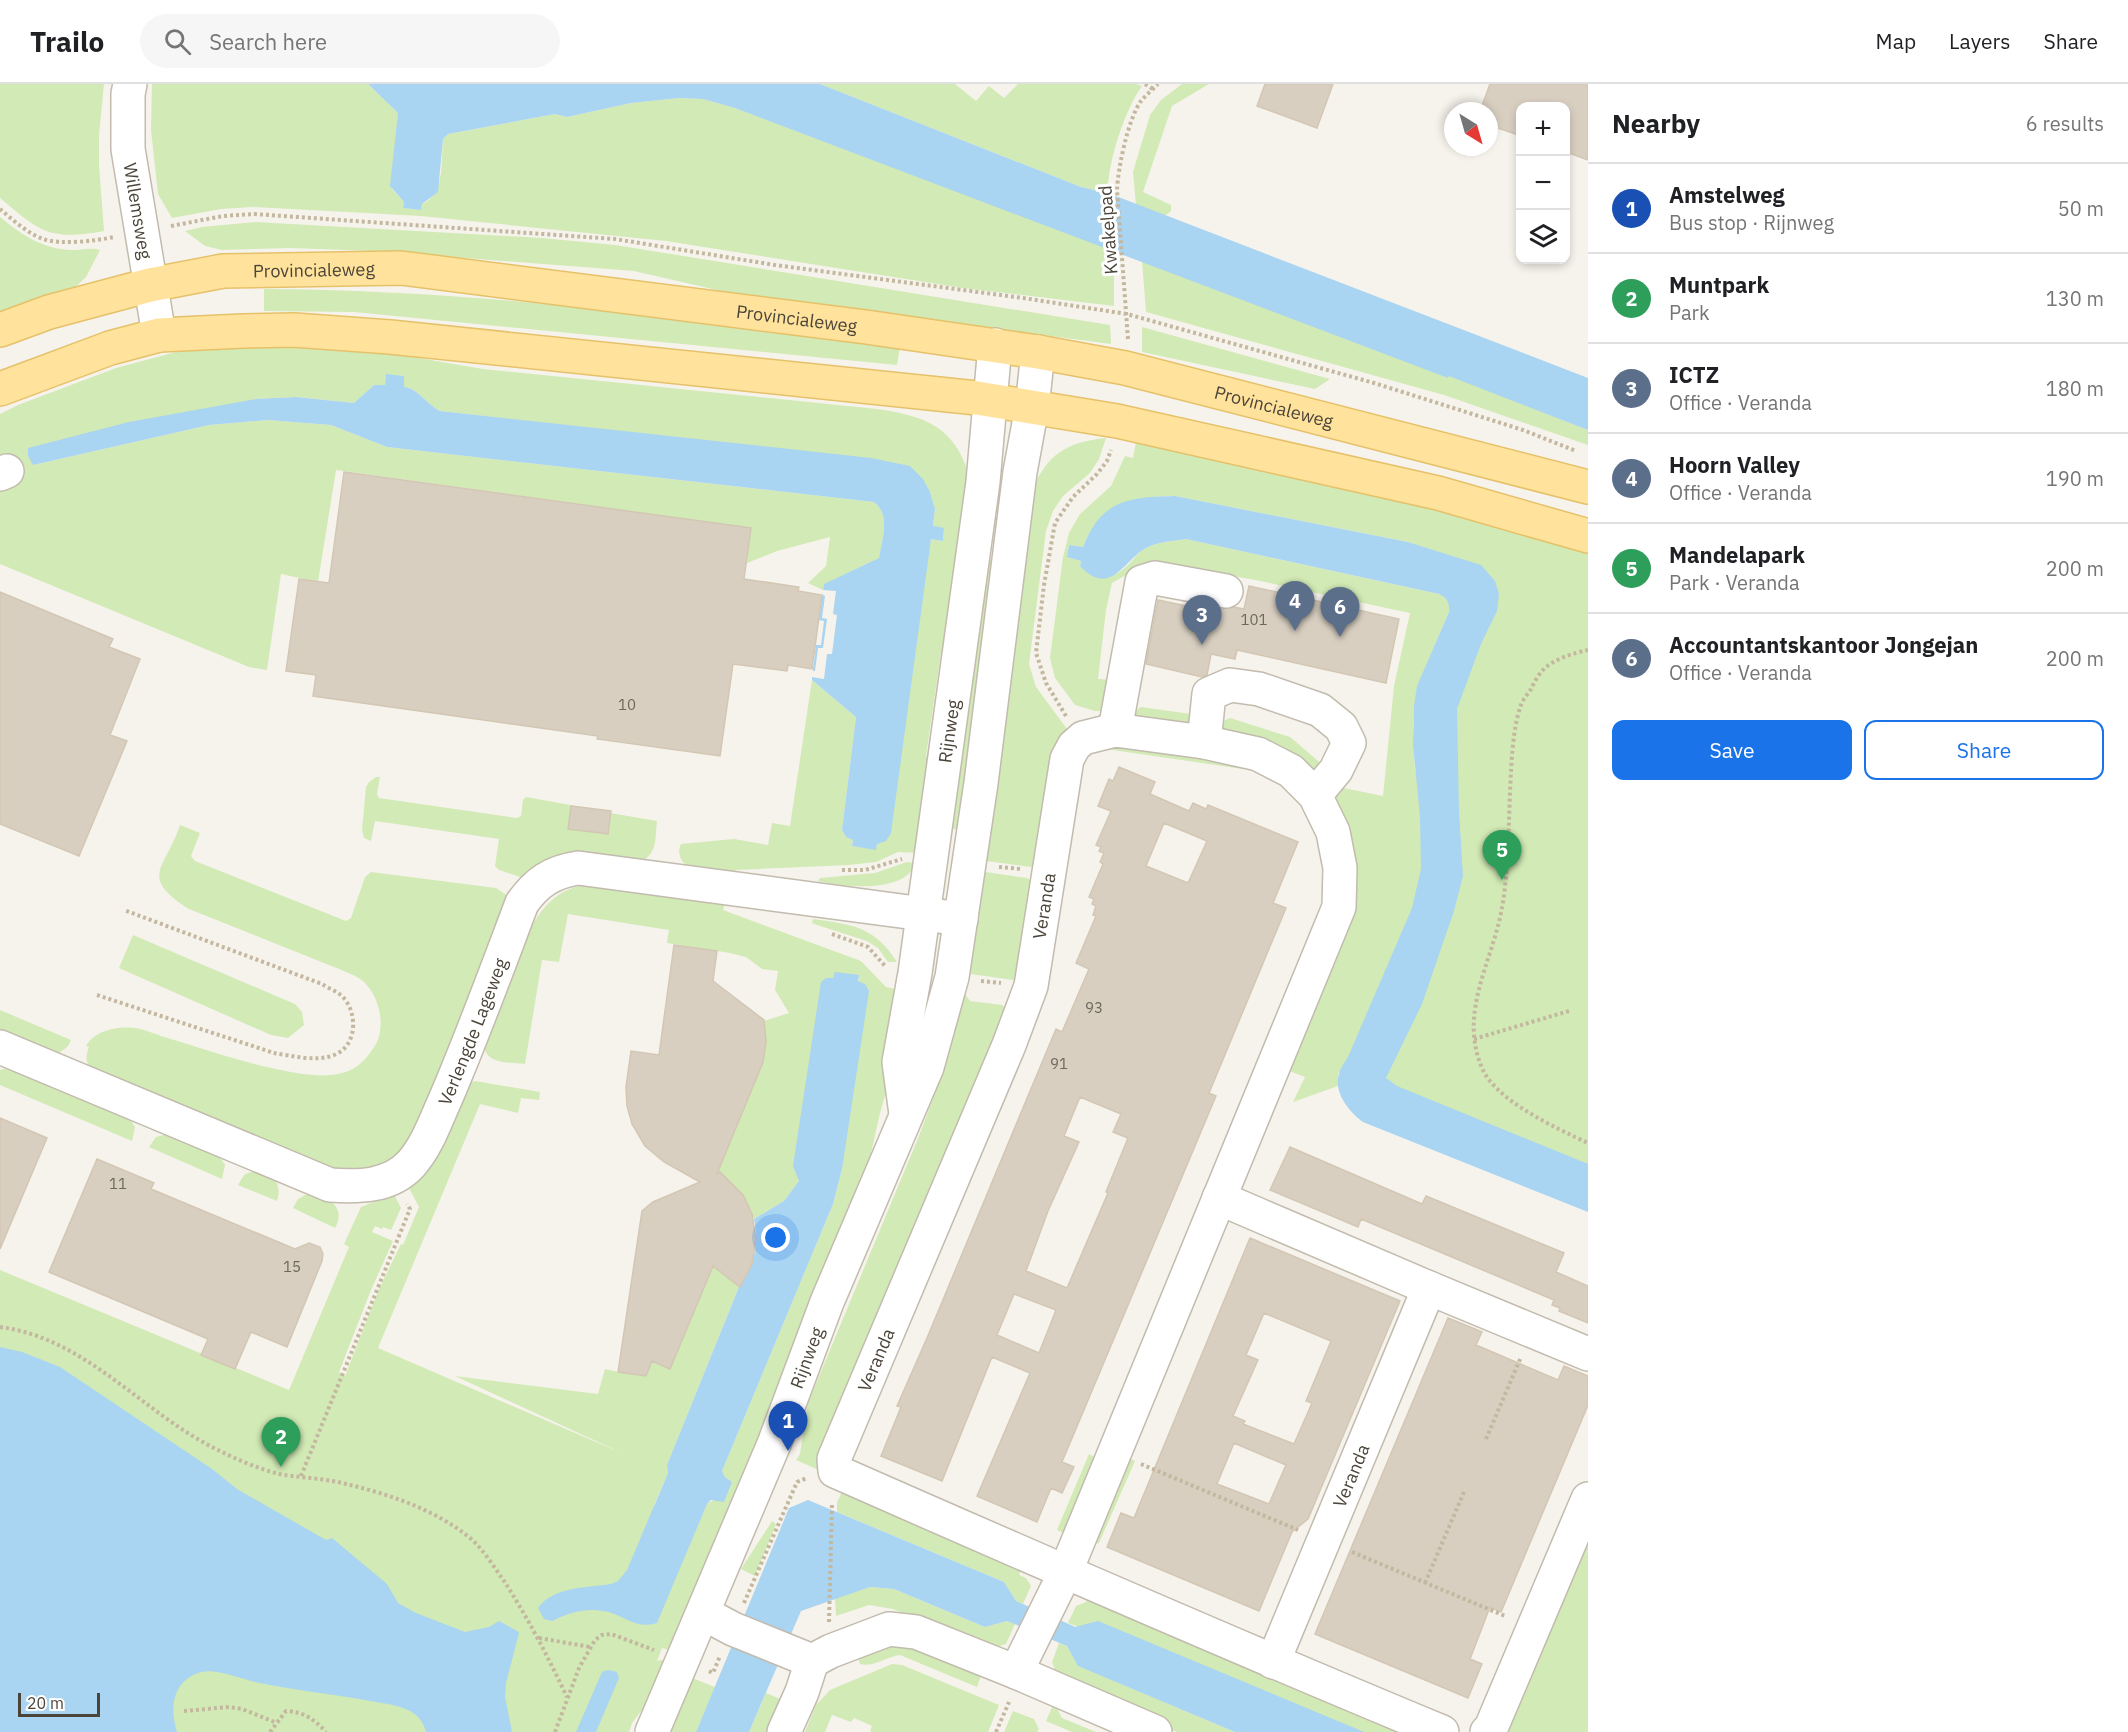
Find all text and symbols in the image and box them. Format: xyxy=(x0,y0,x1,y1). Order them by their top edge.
search box xyxy=(140,14,560,68)
text: Trailo xyxy=(30,23,104,60)
icon: search xyxy=(161,25,194,58)
text: Search here xyxy=(209,27,327,56)
text: Map xyxy=(1876,27,1916,55)
text: Layers xyxy=(1949,27,2011,55)
text: Share xyxy=(2044,27,2098,55)
north arrow xyxy=(1444,102,1498,156)
map controls xyxy=(1516,102,1570,264)
button: + xyxy=(1516,102,1570,156)
text: Nearby xyxy=(1612,106,1700,140)
text: 6 results xyxy=(2026,110,2104,137)
button: − xyxy=(1516,156,1570,210)
street label: Willemsweg xyxy=(119,161,158,261)
text: Amstelweg xyxy=(1669,180,1785,209)
street label: Kwakelpad xyxy=(1093,185,1123,275)
text: 1 xyxy=(1626,195,1638,222)
text: 50 m xyxy=(2058,195,2104,222)
text: Bus stop · Rijnweg xyxy=(1669,209,1834,236)
button: layers xyxy=(1516,210,1570,264)
street label: Provincialeweg xyxy=(253,257,375,282)
text: Muntpark xyxy=(1669,270,1769,299)
text: 2 xyxy=(1626,285,1638,312)
text: 130 m xyxy=(2046,285,2104,312)
street label: Provincialeweg xyxy=(735,299,859,337)
text: Park xyxy=(1669,299,1709,326)
text: ICTZ xyxy=(1669,360,1719,389)
text: 3 xyxy=(1626,375,1638,402)
text: 180 m xyxy=(2046,375,2104,402)
street label: Provincialeweg xyxy=(1212,380,1336,433)
text: Office · Veranda xyxy=(1669,389,1812,416)
text: Hoorn Valley xyxy=(1669,450,1800,479)
text: 4 xyxy=(1626,465,1638,492)
text: 190 m xyxy=(2046,465,2104,492)
text: Office · Veranda xyxy=(1669,479,1812,506)
text: Mandelapark xyxy=(1669,540,1805,569)
text: 5 xyxy=(1626,555,1638,582)
text: 200 m xyxy=(2046,555,2104,582)
text: Park · Veranda xyxy=(1669,569,1800,596)
pin: 4 xyxy=(1276,582,1314,631)
pin: 6 xyxy=(1320,588,1360,637)
pin: 3 xyxy=(1182,596,1222,645)
house number: 101 xyxy=(1240,610,1268,629)
text: Accountantskantoor Jongejan xyxy=(1669,630,1978,659)
text: 6 xyxy=(1626,645,1638,672)
text: 200 m xyxy=(2046,645,2104,672)
text: Office · Veranda xyxy=(1669,659,1812,686)
house number: 10 xyxy=(618,695,636,714)
street label: Rijnweg xyxy=(933,698,964,764)
button: Save xyxy=(1612,720,1852,780)
button: Share xyxy=(1864,720,2104,780)
pin: 5 xyxy=(1482,830,1522,880)
street label: Veranda xyxy=(1027,871,1061,941)
street label: Verlengde Lageweg xyxy=(433,954,512,1109)
house number: 93 xyxy=(1085,998,1103,1017)
house number: 91 xyxy=(1050,1054,1068,1073)
house number: 11 xyxy=(109,1174,127,1193)
your location xyxy=(761,1223,790,1252)
house number: 15 xyxy=(283,1257,301,1276)
street label: Rijnweg xyxy=(784,1323,828,1392)
street label: Veranda xyxy=(852,1324,900,1395)
pin: 1 xyxy=(768,1402,808,1451)
pin: 2 xyxy=(262,1418,300,1467)
street label: Veranda xyxy=(1327,1440,1374,1511)
scale bar xyxy=(18,1690,100,1718)
text: 20 m xyxy=(27,1693,64,1713)

